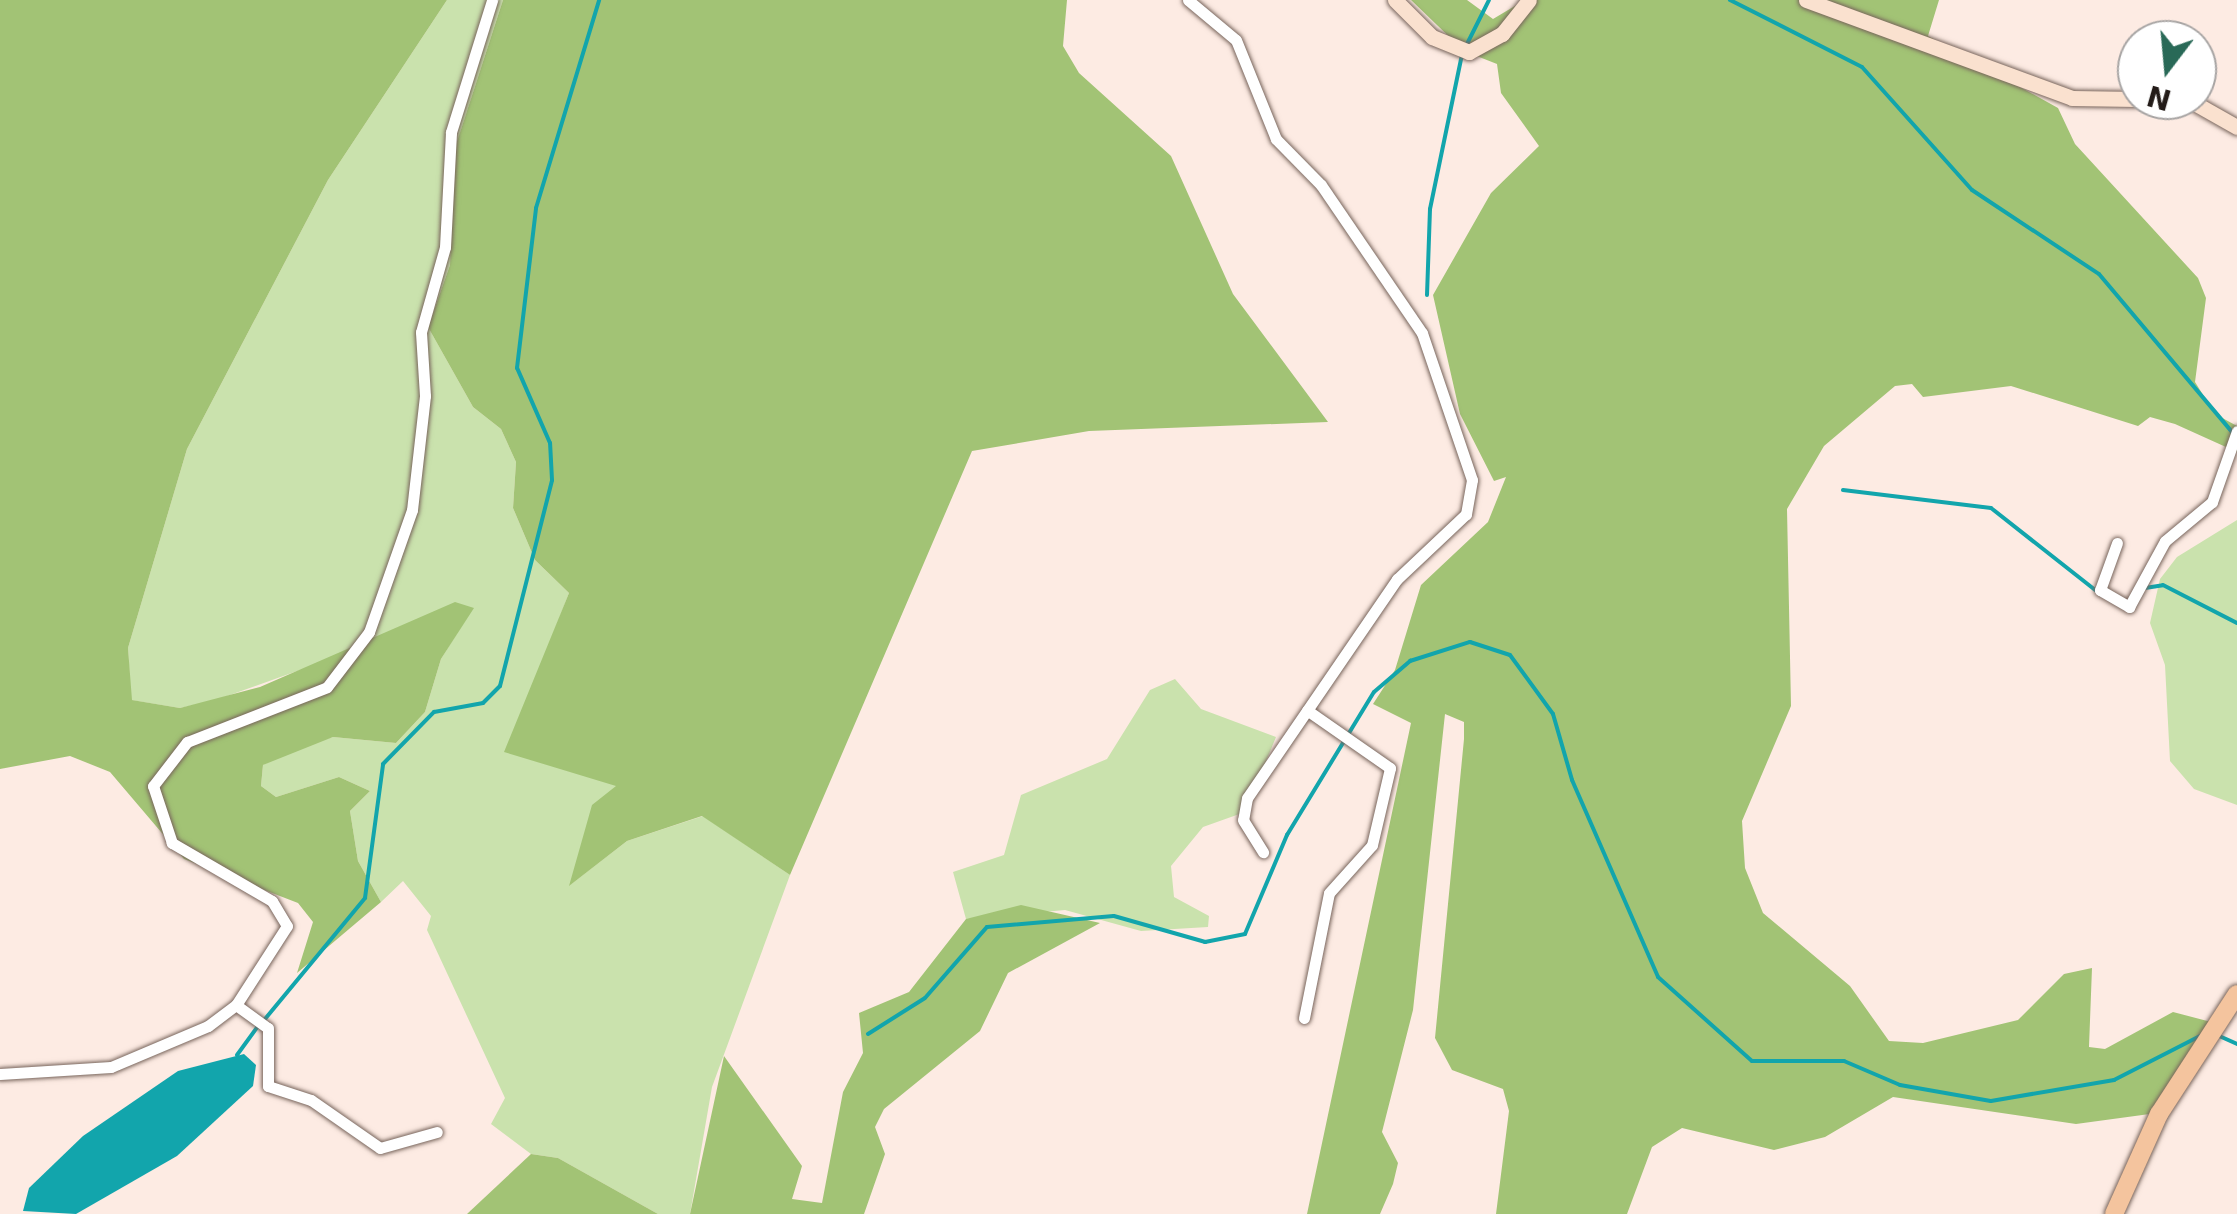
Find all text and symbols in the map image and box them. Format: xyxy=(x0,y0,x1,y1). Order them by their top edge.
north arrow xyxy=(2117,20,2217,120)
text: N xyxy=(2143,78,2175,116)

